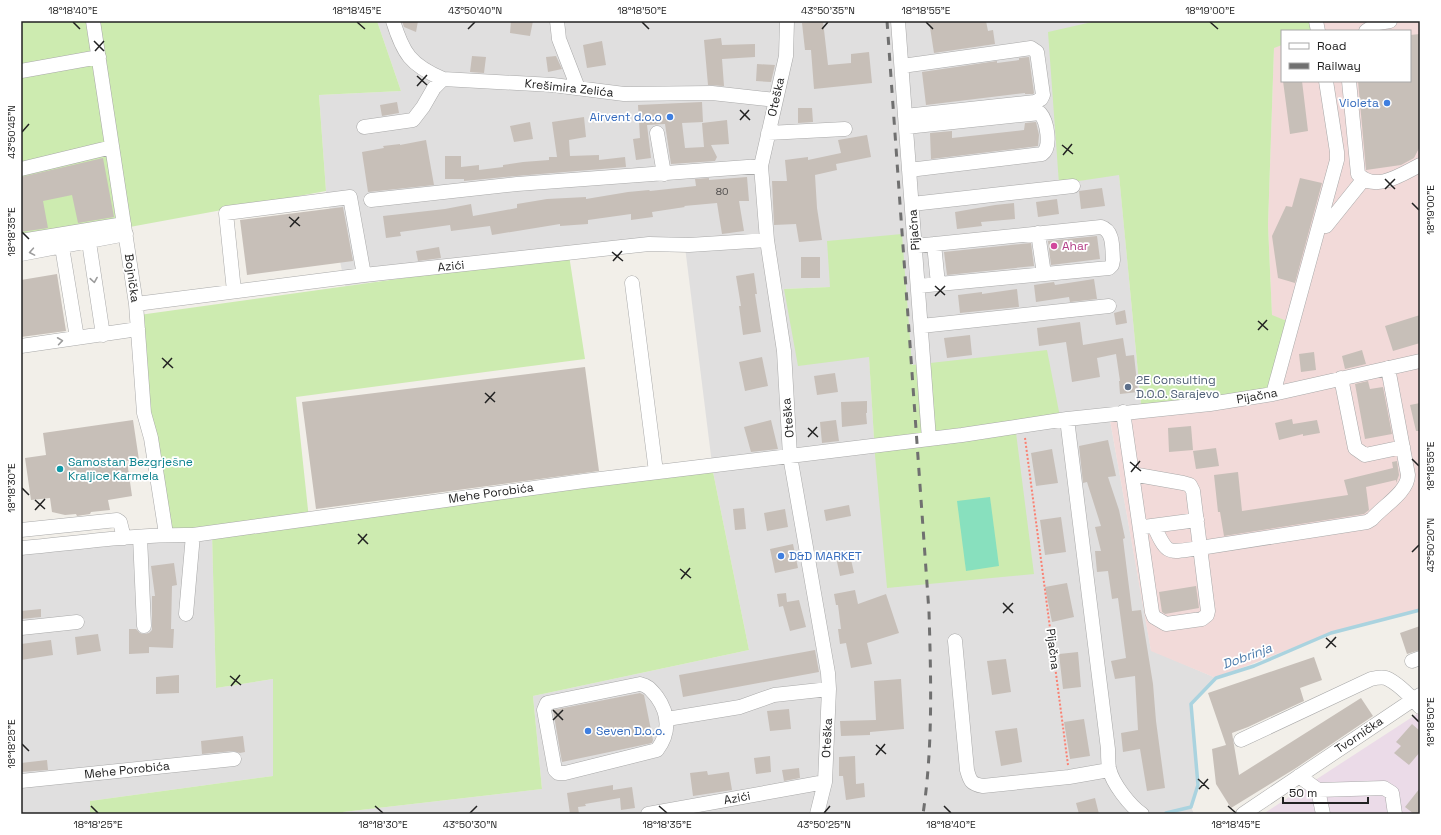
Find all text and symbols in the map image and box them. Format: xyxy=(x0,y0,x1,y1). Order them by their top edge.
text: 18°18'40"E xyxy=(48,4,98,17)
text: 18°18'45"E xyxy=(333,4,382,17)
text: 43°50'40"N xyxy=(448,4,502,17)
text: 18°18'50"E xyxy=(617,4,667,17)
text: 43°50'35"N xyxy=(801,4,855,17)
text: 18°18'55"E xyxy=(902,4,951,17)
text: 18°19'00"E xyxy=(1185,4,1235,17)
legend xyxy=(1281,30,1411,82)
text: Road xyxy=(1317,38,1346,54)
text: Railway xyxy=(1317,58,1361,74)
street label: Krešimira Zelića xyxy=(524,75,614,101)
street label: Oteška xyxy=(764,76,788,118)
place label: Violeta xyxy=(1339,95,1379,111)
marker: Violeta xyxy=(1382,98,1392,108)
text: 43°50'45"N xyxy=(5,105,18,159)
place label: Airvent d.o.o xyxy=(589,109,662,125)
marker: Airvent d.o.o xyxy=(665,112,675,122)
house number: 80 xyxy=(716,185,728,198)
text: 18°19'00"E xyxy=(1424,185,1437,235)
text: 18°18'35"E xyxy=(5,207,18,257)
street label: Pijačna xyxy=(905,209,923,251)
place label: Ahar xyxy=(1062,238,1089,254)
marker: Ahar xyxy=(1049,241,1059,251)
one-way arrow xyxy=(29,247,36,256)
street label: Bojnička xyxy=(121,253,143,303)
street label: Azići xyxy=(437,257,465,275)
one-way arrow xyxy=(89,277,98,284)
one-way arrow xyxy=(57,337,63,346)
place label: 2E Consulting D.O.O. Sarajevo xyxy=(1136,372,1219,402)
marker: 2E Consulting D.O.O. Sarajevo xyxy=(1123,382,1133,392)
street label: Pijačna xyxy=(1235,385,1279,407)
street label: Oteška xyxy=(778,397,798,439)
text: 18°18'55"E xyxy=(1424,441,1437,491)
place label: Samostan Bezgrješne Kraljice Karmela xyxy=(68,454,193,484)
text: 18°18'30"E xyxy=(5,463,18,513)
marker: Samostan Bezgrješne Kraljice Karmela xyxy=(55,464,65,474)
street label: Mehe Porobića xyxy=(447,479,535,507)
text: 43°50'20"N xyxy=(1424,518,1437,572)
place label: D&D MARKET xyxy=(789,548,862,564)
marker: D&D MARKET xyxy=(776,551,786,561)
street label: Pijačna xyxy=(1043,628,1063,671)
water label: Dobrinja xyxy=(1220,639,1275,673)
text: 18°18'50"E xyxy=(1424,697,1437,747)
street label: Tvornička xyxy=(1332,713,1386,757)
street label: Oteška xyxy=(818,718,836,758)
text: 18°18'25"E xyxy=(5,719,18,769)
place label: Seven D.o.o. xyxy=(596,723,665,739)
marker: Seven D.o.o. xyxy=(583,726,593,736)
street label: Mehe Porobića xyxy=(83,758,171,782)
scale bar xyxy=(1283,779,1368,805)
text: 50 m xyxy=(1289,785,1317,801)
street label: Azići xyxy=(722,788,752,808)
text: 18°18'25"E xyxy=(73,818,123,831)
text: 18°18'30"E xyxy=(358,818,408,831)
text: 43°50'30"N xyxy=(443,818,497,831)
text: 18°18'35"E xyxy=(642,818,692,831)
text: 43°50'25"N xyxy=(797,818,851,831)
text: 18°18'40"E xyxy=(926,818,976,831)
text: 18°18'45"E xyxy=(1212,818,1261,831)

